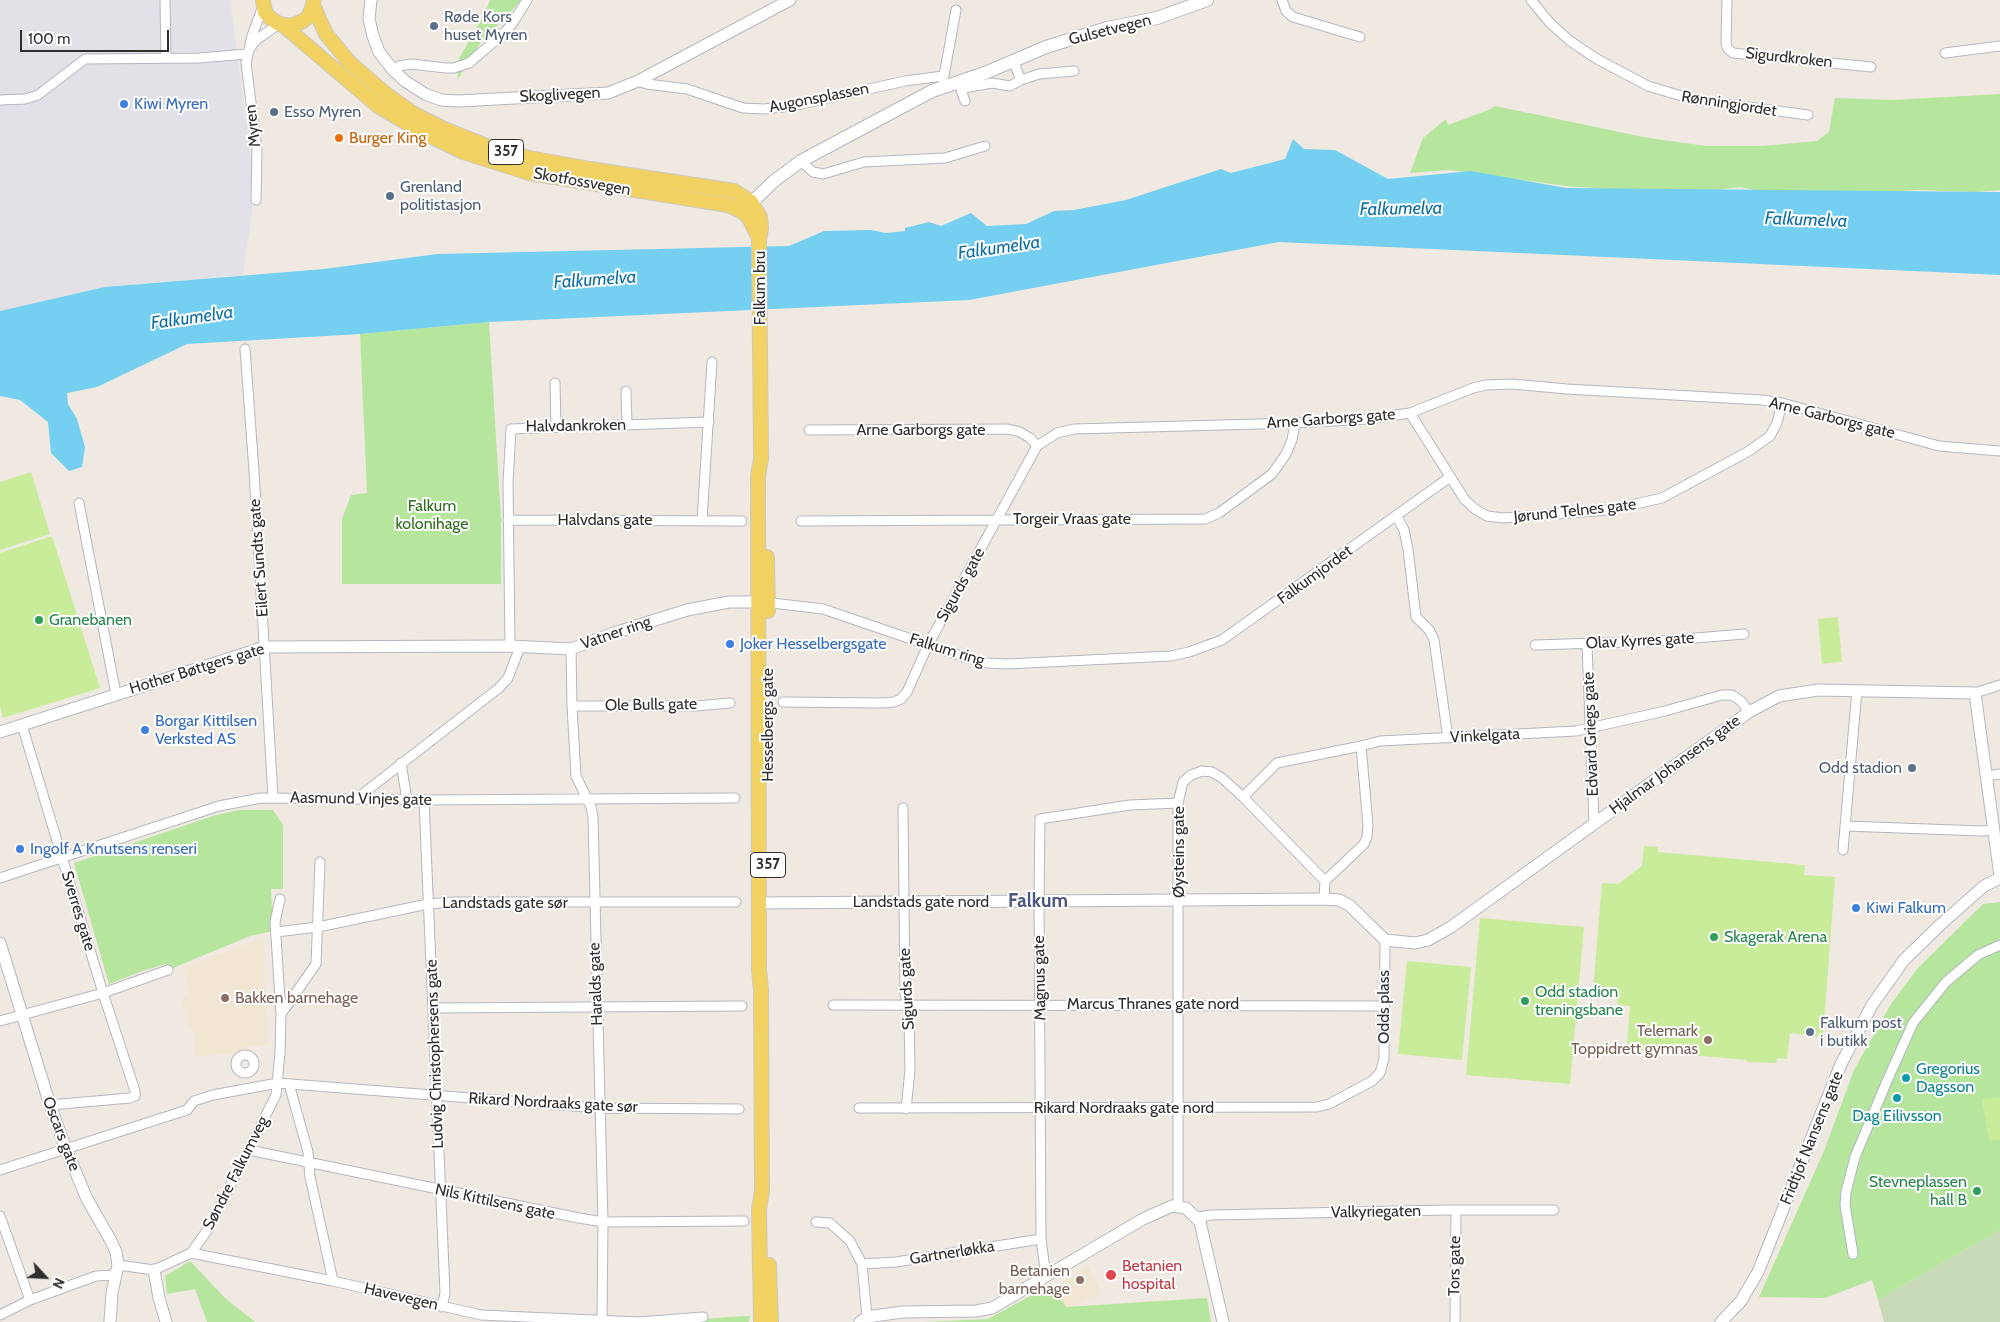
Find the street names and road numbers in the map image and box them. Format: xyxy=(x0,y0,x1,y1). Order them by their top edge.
street label: Gulsetvegen xyxy=(1067,11,1153,49)
street label: Sigurdkroken xyxy=(1744,44,1834,72)
street label: Augonsplassen xyxy=(768,79,870,117)
street label: Skoglivegen xyxy=(519,83,601,107)
street label: Rønningjordet xyxy=(1680,87,1778,121)
street label: Myren xyxy=(241,104,265,148)
road number: 357 xyxy=(488,140,524,164)
street label: Skotfossvegen xyxy=(532,164,632,200)
street label: Falkum bru xyxy=(750,251,770,325)
street label: Arne Garborgs gate xyxy=(1767,393,1897,443)
street label: Arne Garborgs gate xyxy=(1266,405,1396,433)
street label: Halvdankroken xyxy=(526,416,626,436)
street label: Arne Garborgs gate xyxy=(857,420,985,440)
street label: Jørund Telnes gate xyxy=(1513,495,1637,527)
street label: Eilert Sundts gate xyxy=(245,498,273,618)
street label: Torgeir Vraas gate xyxy=(1013,509,1131,529)
street label: Halvdans gate xyxy=(558,510,652,530)
street label: Falkumjordet xyxy=(1274,541,1356,609)
street label: Sigurds gate xyxy=(933,545,989,625)
street label: Vatner ring xyxy=(578,612,654,654)
street label: Falkum ring xyxy=(907,629,987,671)
street label: Olav Kyrres gate xyxy=(1585,629,1695,653)
street label: Hother Bøttgers gate xyxy=(127,639,267,699)
street label: Hesselbergs gate xyxy=(758,668,778,782)
street label: Edvard Griegs gate xyxy=(1579,671,1603,797)
street label: Ole Bulls gate xyxy=(605,695,697,715)
street label: Hjalmar Johansens gate xyxy=(1606,711,1744,819)
street label: Vinkelgata xyxy=(1449,725,1521,747)
street label: Aasmund Vinjes gate xyxy=(290,788,432,810)
street label: Øysteins gate xyxy=(1169,806,1189,898)
road number: 357 xyxy=(750,852,786,878)
street label: Sverres gate xyxy=(57,869,99,953)
street label: Landstads gate nord xyxy=(853,892,989,912)
street label: Landstads gate sør xyxy=(442,893,568,913)
street label: Magnus gate xyxy=(1030,935,1050,1021)
street label: Haralds gate xyxy=(585,942,607,1026)
street label: Sigurds gate xyxy=(895,948,919,1030)
street label: Ludvig Christophersens gate xyxy=(422,959,448,1149)
street label: Odds plass xyxy=(1374,970,1394,1044)
street label: Marcus Thranes gate nord xyxy=(1067,994,1239,1014)
street label: Fridtjof Nansens gate xyxy=(1776,1069,1848,1207)
street label: Rikard Nordraaks gate sør xyxy=(468,1089,638,1117)
street label: Oscars gate xyxy=(38,1094,84,1174)
street label: Rikard Nordraaks gate nord xyxy=(1034,1098,1214,1118)
street label: Søndre Falkumveg xyxy=(199,1113,273,1233)
street label: Nils Kittilsens gate xyxy=(433,1180,557,1224)
street label: Valkyriegaten xyxy=(1331,1202,1421,1222)
street label: Tors gate xyxy=(1445,1236,1465,1296)
street label: Gartnerløkka xyxy=(908,1237,996,1269)
street label: Havevegen xyxy=(362,1279,440,1315)

